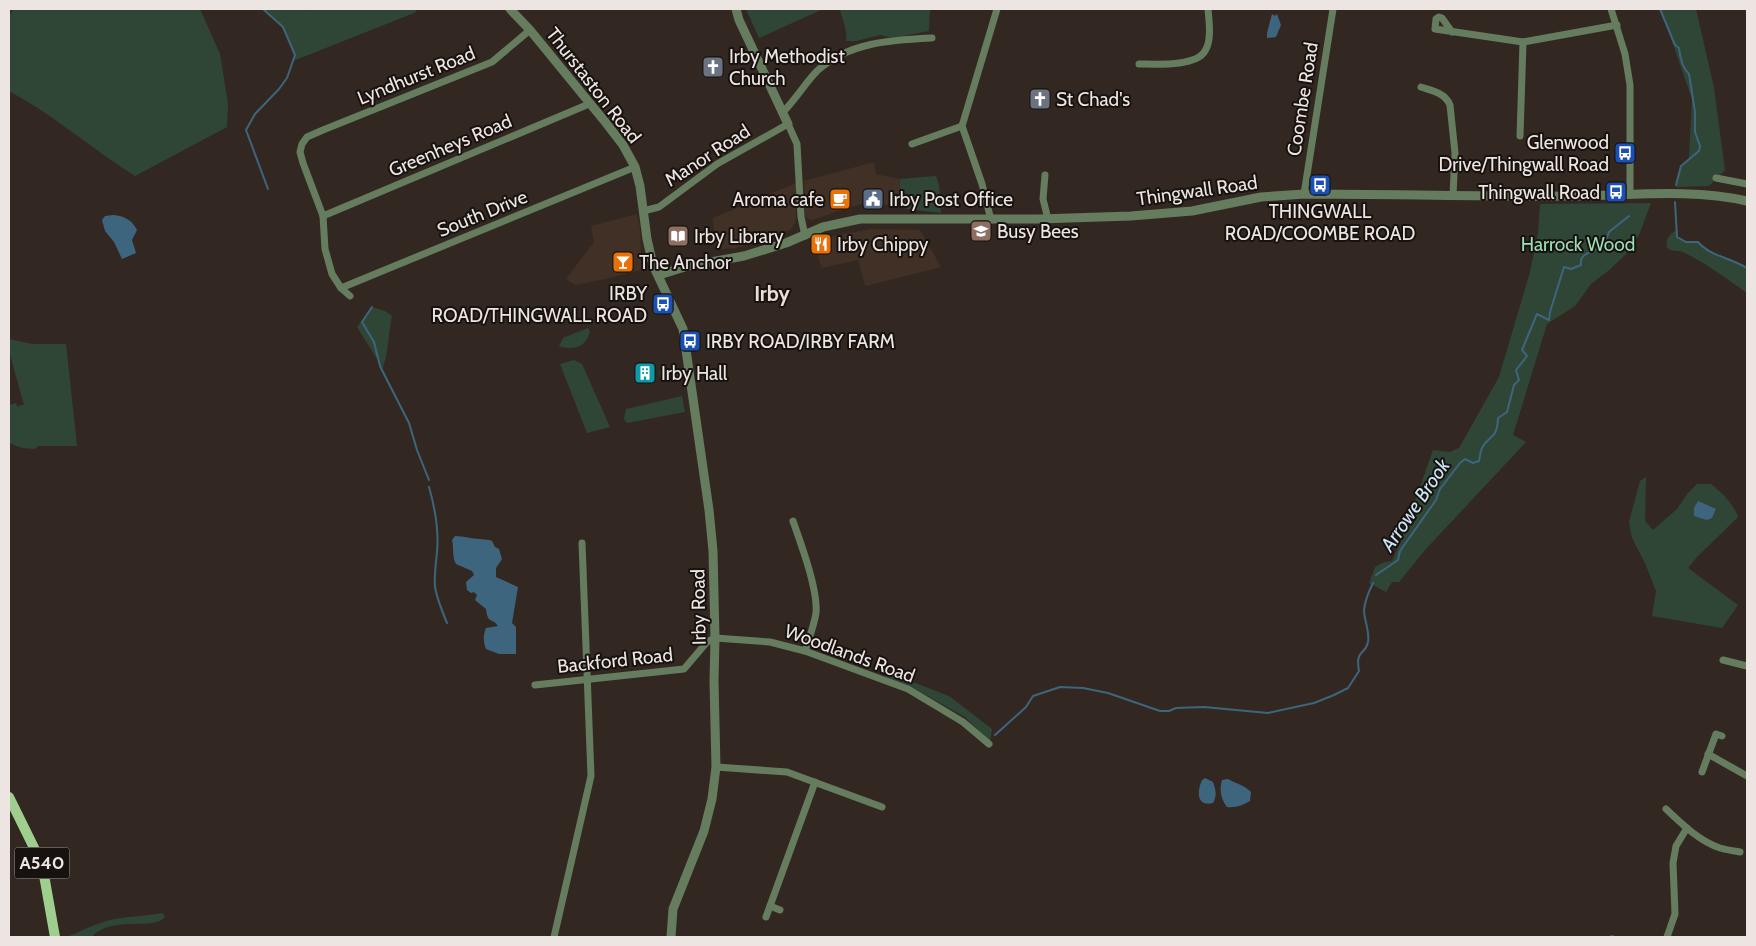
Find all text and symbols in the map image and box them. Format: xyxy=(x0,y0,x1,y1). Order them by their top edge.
street label: Thurstaston Road xyxy=(541,23,646,148)
street label: Lyndhurst Road xyxy=(354,41,478,110)
street label: Coombe Road xyxy=(1282,41,1323,158)
place label: Irby Methodist Church xyxy=(729,45,845,90)
church icon: Irby Methodist Church xyxy=(701,55,725,79)
church icon: St Chad's xyxy=(1028,87,1052,111)
place label: St Chad's xyxy=(1056,88,1130,111)
street label: Greenheys Road xyxy=(385,109,515,182)
street label: Manor Road xyxy=(660,119,754,191)
place label: Glenwood Drive/Thingwall Road xyxy=(1439,131,1609,176)
bus stop icon: Glenwood Drive/Thingwall Road xyxy=(1613,141,1637,165)
street label: Thingwall Road xyxy=(1135,171,1259,210)
bus stop icon: THINGWALL ROAD/COOMBE ROAD xyxy=(1308,173,1332,197)
bus stop icon: Thingwall Road xyxy=(1604,180,1628,204)
place label: Thingwall Road xyxy=(1478,181,1600,204)
street label: South Drive xyxy=(434,185,531,242)
cafe icon: Aroma cafe xyxy=(828,187,852,211)
public building icon: Irby Post Office xyxy=(861,187,885,211)
place label: Aroma cafe xyxy=(733,188,824,211)
place label: Irby Post Office xyxy=(889,188,1013,211)
place label: THINGWALL ROAD/COOMBE ROAD xyxy=(1225,200,1415,245)
school or university icon: Busy Bees xyxy=(969,219,993,243)
place label: Busy Bees xyxy=(997,220,1079,243)
library icon: Irby Library xyxy=(666,224,690,248)
place label: Irby Library xyxy=(694,225,784,248)
restaurant icon: Irby Chippy xyxy=(809,232,833,256)
place label: Irby Chippy xyxy=(837,233,929,256)
park label: Harrock Wood xyxy=(1521,233,1635,256)
bar icon: The Anchor xyxy=(611,250,635,274)
place label: The Anchor xyxy=(639,251,731,274)
district label: Irby xyxy=(754,281,791,306)
place label: IRBY ROAD/THINGWALL ROAD xyxy=(432,282,647,327)
bus stop icon: IRBY ROAD/THINGWALL ROAD xyxy=(651,292,675,316)
bus stop icon: IRBY ROAD/IRBY FARM xyxy=(678,329,702,353)
place label: IRBY ROAD/IRBY FARM xyxy=(706,330,895,353)
building icon: Irby Hall xyxy=(633,361,657,385)
place label: Irby Hall xyxy=(661,362,728,385)
water label: Arrowe Brook xyxy=(1375,453,1456,557)
street label: Irby Road xyxy=(686,569,711,645)
street label: Woodlands Road xyxy=(782,619,918,688)
street label: Backford Road xyxy=(556,643,674,678)
road number: A540 xyxy=(15,848,70,878)

